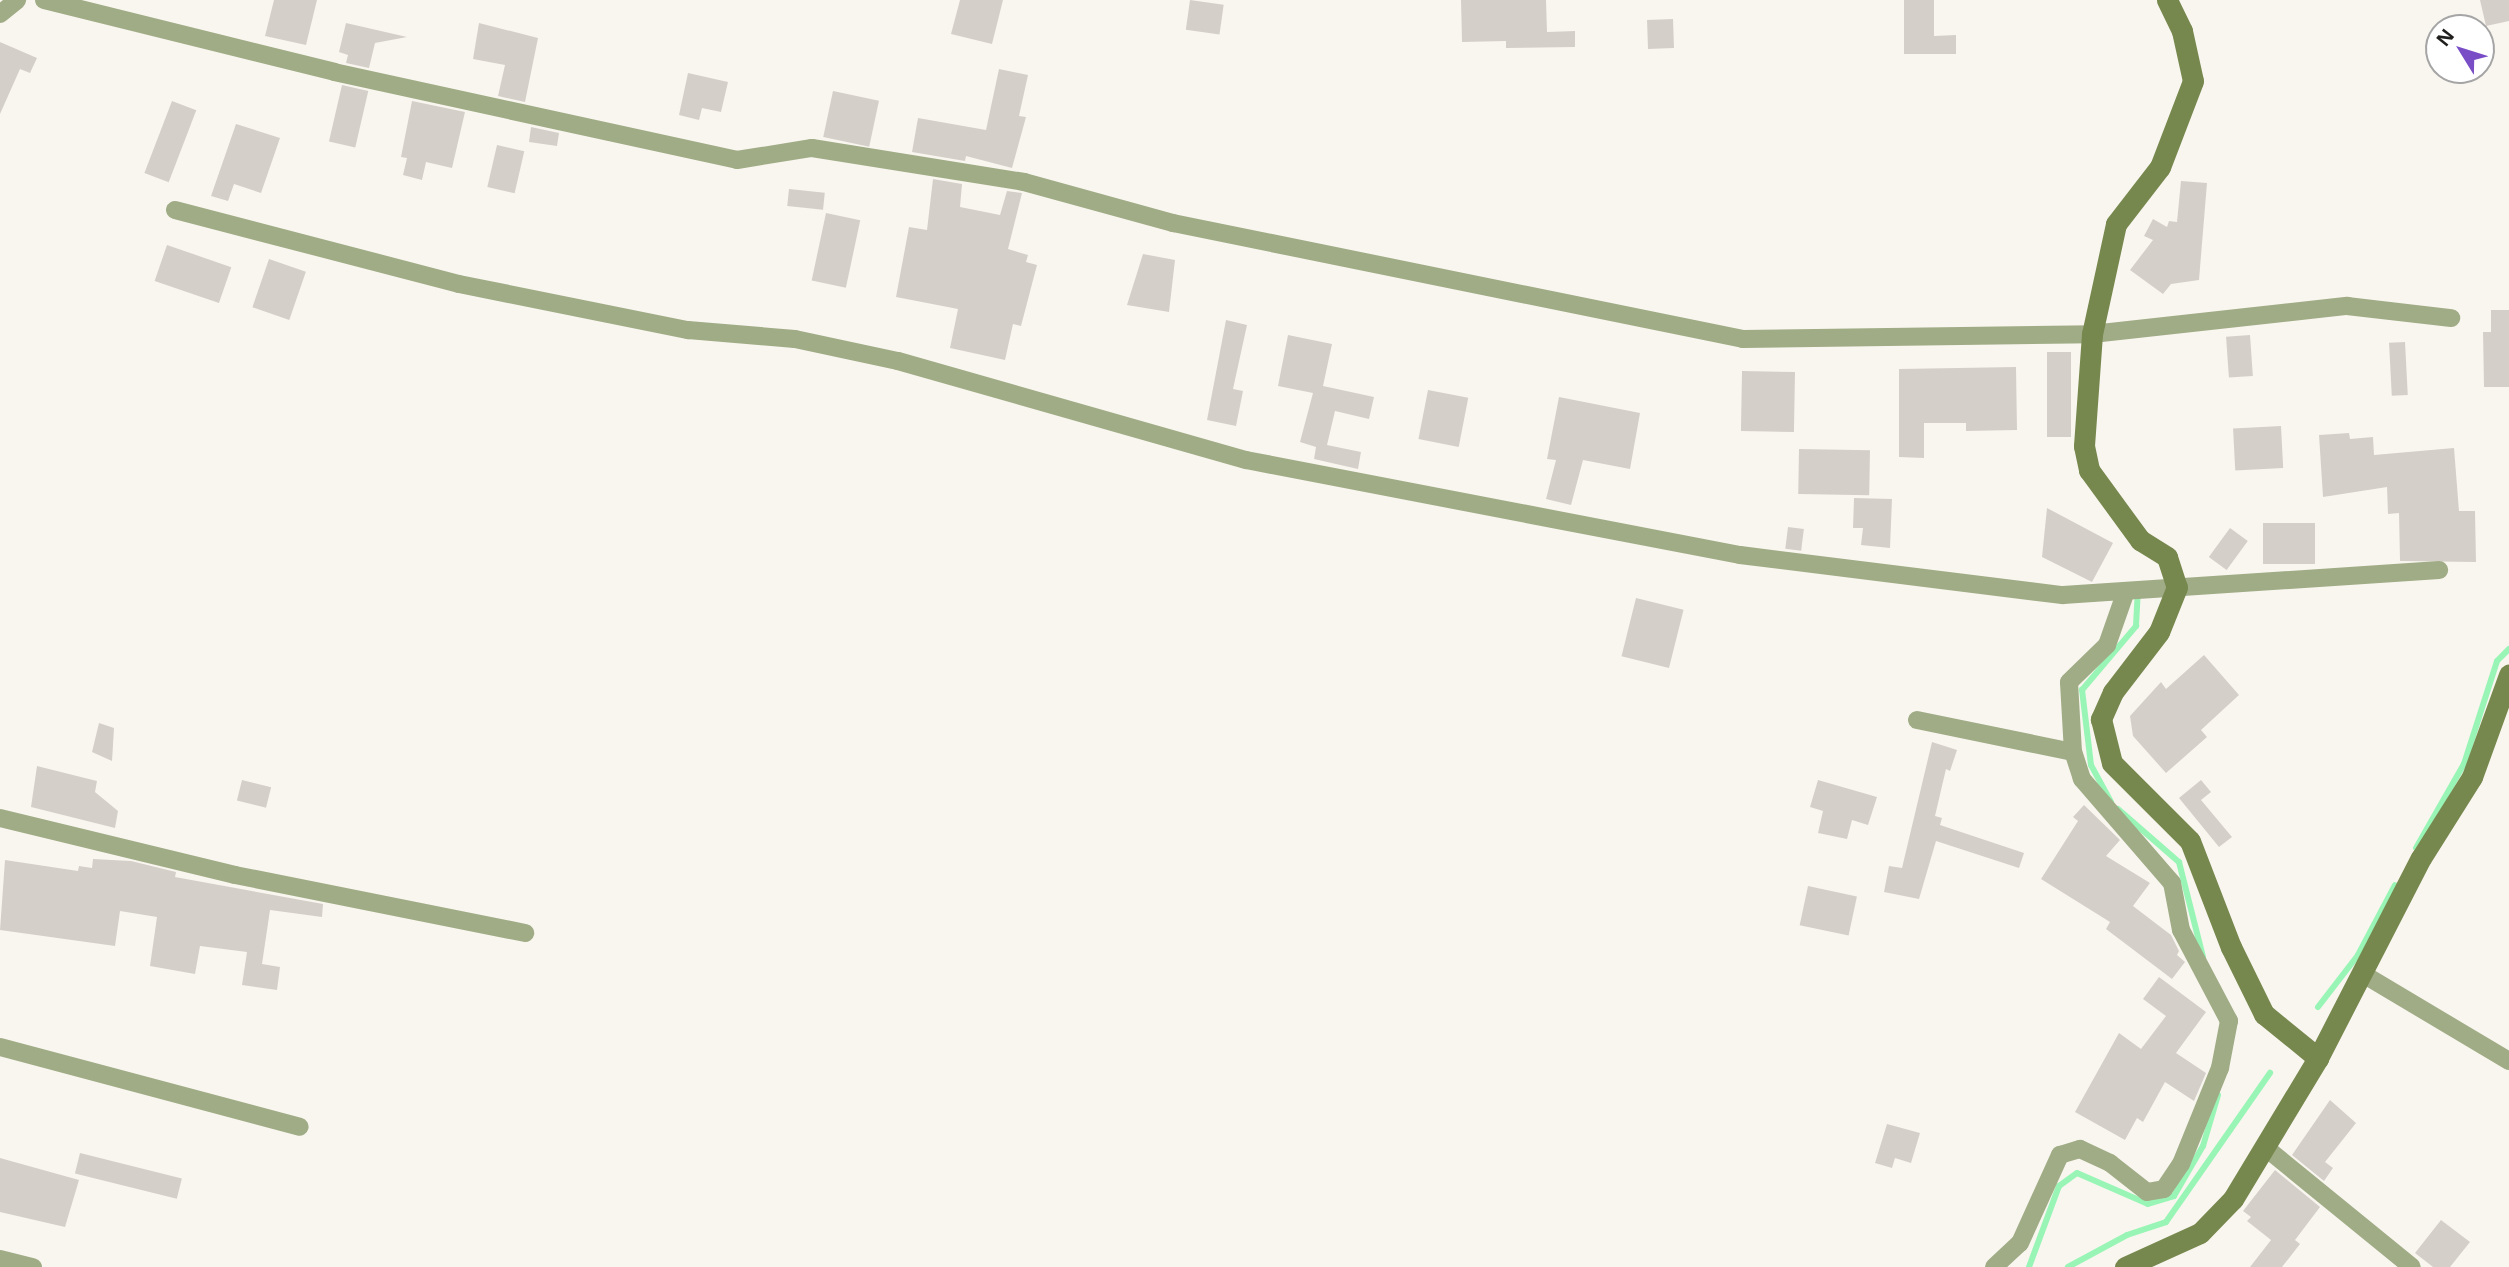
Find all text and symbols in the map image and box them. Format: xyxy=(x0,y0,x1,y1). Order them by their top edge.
north arrow xyxy=(2425,14,2495,84)
text: N xyxy=(2430,23,2460,51)

